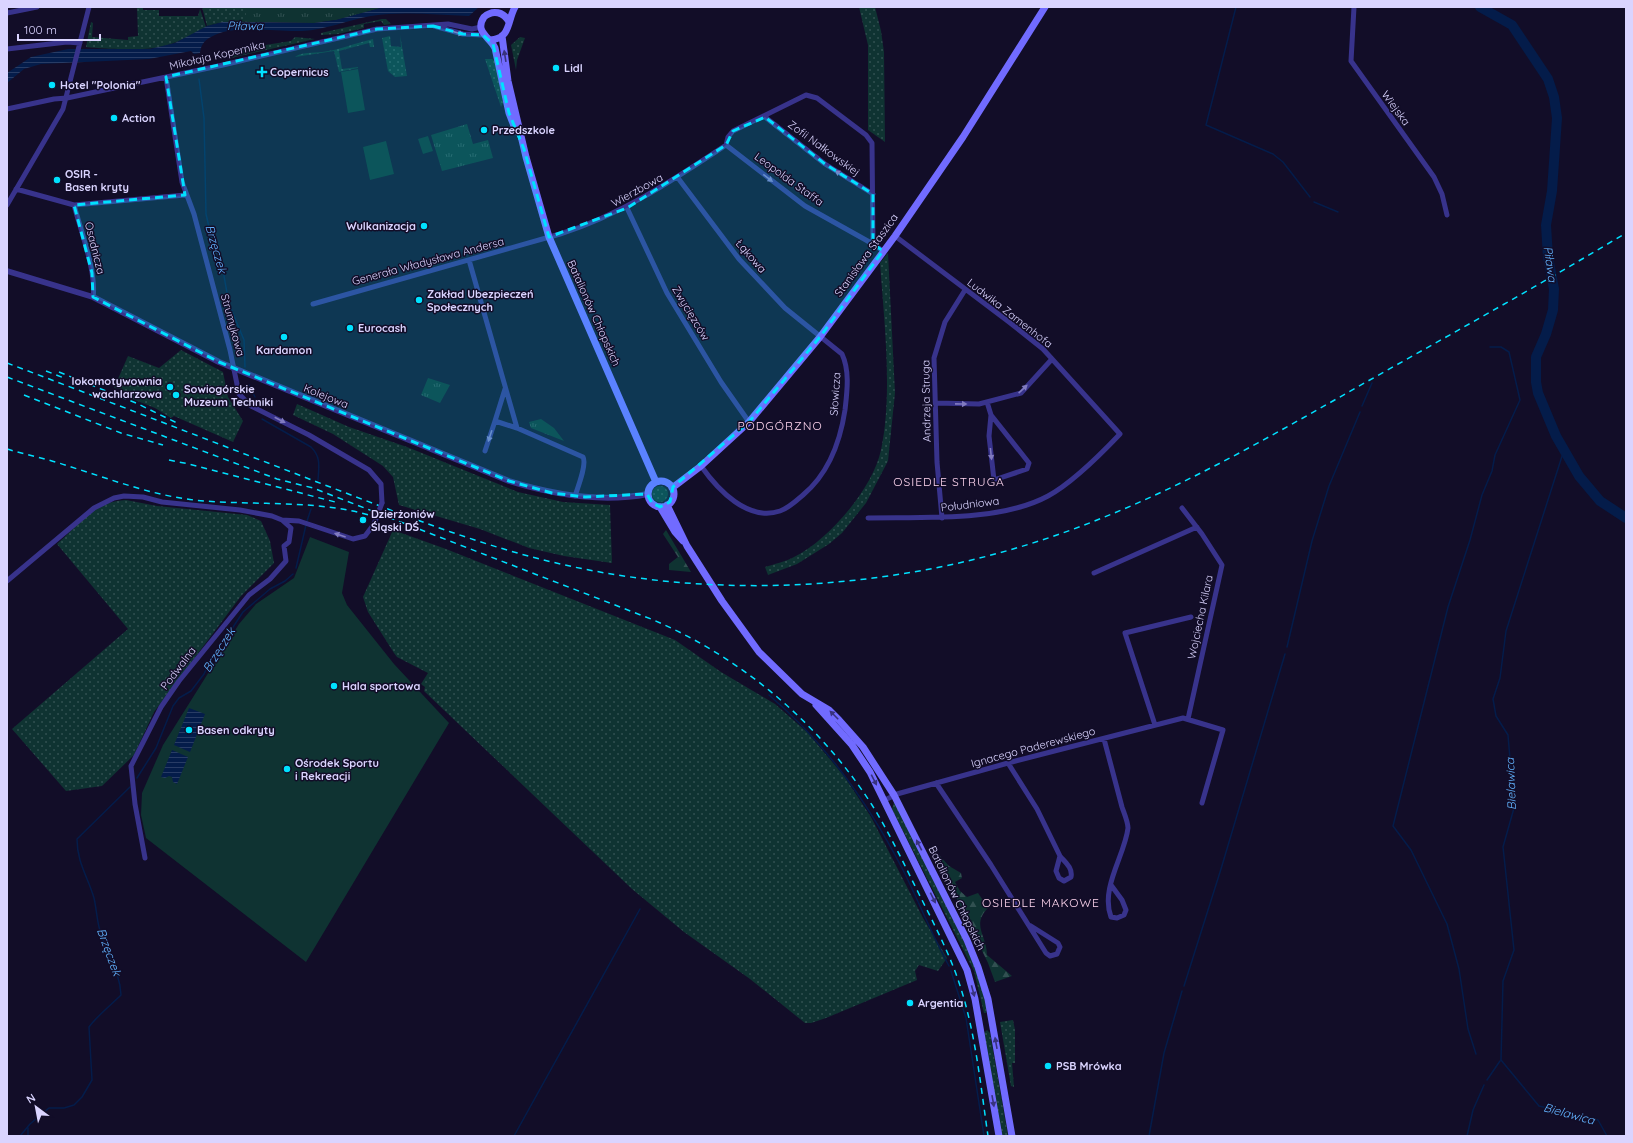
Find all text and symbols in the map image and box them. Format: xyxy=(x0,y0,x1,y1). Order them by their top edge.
scale bar xyxy=(18,16,100,42)
water label: Piława xyxy=(227,18,264,33)
text: 100 m xyxy=(24,22,57,37)
one-way arrow xyxy=(452,30,464,36)
street label: Mikołaja Kopernika xyxy=(168,37,266,73)
one-way arrow xyxy=(502,50,508,62)
place label: Lidl xyxy=(564,61,583,75)
marker: Lidl xyxy=(551,63,561,73)
place label: Copernicus xyxy=(270,65,329,79)
marker: Copernicus xyxy=(257,67,267,77)
place label: Hotel "Polonia" xyxy=(60,78,141,92)
marker: Hotel "Polonia" xyxy=(47,80,57,90)
street label: Wiejska xyxy=(1379,88,1413,128)
place label: Action xyxy=(122,111,155,125)
marker: Action xyxy=(109,113,119,123)
street label: Zofii Nałkowskiej xyxy=(785,117,863,179)
place label: Przedszkole xyxy=(492,123,555,137)
marker: Przedszkole xyxy=(479,125,489,135)
street label: Leopolda Staffa xyxy=(752,149,826,209)
place label: OSIR - Basen kryty xyxy=(65,167,129,194)
street label: Wierzbowa xyxy=(609,170,665,210)
one-way arrow xyxy=(835,170,845,178)
one-way arrow xyxy=(762,174,773,182)
marker: OSIR - Basen kryty xyxy=(52,175,62,185)
street label: Stanisława Staszica xyxy=(831,211,901,299)
place label: Wulkanizacja xyxy=(346,219,416,233)
street label: Osadnicza xyxy=(82,220,108,276)
marker: Wulkanizacja xyxy=(419,221,429,231)
water label: Brzęczek xyxy=(202,223,231,276)
street label: Generała Władysława Andersa xyxy=(350,234,506,288)
street label: Łąkowa xyxy=(732,236,770,276)
water label: Piława xyxy=(1541,245,1561,284)
street label: Batalionów Chłopskich xyxy=(564,258,624,368)
street label: Ludwika Zamenhofa xyxy=(964,275,1056,351)
street label: Zwycięzców xyxy=(669,283,713,343)
place label: Zakład Ubezpieczeń Społecznych xyxy=(427,287,534,314)
street label: Strumykowa xyxy=(218,292,248,358)
marker: Zakład Ubezpieczeń Społecznych xyxy=(414,295,424,305)
place label: Eurocash xyxy=(358,321,406,335)
marker: Eurocash xyxy=(345,323,355,333)
marker: Kardamon xyxy=(279,332,289,342)
place label: Kardamon xyxy=(256,343,312,357)
street label: Andrzeja Struga xyxy=(918,360,934,442)
street label: Słowicza xyxy=(826,372,844,416)
place label: lokomotywownia wachlarzowa xyxy=(72,374,162,401)
street label: Kolejowa xyxy=(302,381,350,411)
marker: lokomotywownia wachlarzowa xyxy=(165,382,175,392)
place label: Sowiogórskie Muzeum Techniki xyxy=(184,382,273,409)
one-way arrow xyxy=(1018,385,1028,394)
marker: Sowiogórskie Muzeum Techniki xyxy=(171,390,181,400)
one-way arrow xyxy=(955,401,968,407)
one-way arrow xyxy=(274,417,286,423)
district label: PODGÓRZNO xyxy=(737,418,823,433)
one-way arrow xyxy=(487,431,493,443)
one-way arrow xyxy=(987,448,994,460)
district label: OSIEDLE STRUGA xyxy=(893,474,1005,489)
street label: Południowa xyxy=(940,493,1000,515)
place label: Dzierżoniów Śląski DŚ xyxy=(371,507,435,534)
marker: Dzierżoniów Śląski DŚ xyxy=(358,515,368,525)
one-way arrow xyxy=(333,532,345,538)
street label: Wojciecha Kilara xyxy=(1184,574,1216,660)
water label: Brzęczek xyxy=(199,623,239,675)
street label: Podwalna xyxy=(157,644,199,692)
place label: Hala sportowa xyxy=(342,679,420,693)
marker: Hala sportowa xyxy=(329,681,339,691)
one-way arrow xyxy=(829,710,839,720)
place label: Basen odkryty xyxy=(197,723,275,737)
street label: Ignacego Paderewskiego xyxy=(969,724,1097,770)
marker: Basen odkryty xyxy=(184,725,194,735)
place label: Ośrodek Sportu i Rekreacji xyxy=(295,756,379,783)
water label: Bielawica xyxy=(1502,757,1519,810)
marker: Ośrodek Sportu i Rekreacji xyxy=(282,764,292,774)
one-way arrow xyxy=(871,774,877,786)
one-way arrow xyxy=(916,839,922,850)
street label: Batalionów Chłopskich xyxy=(926,843,988,953)
one-way arrow xyxy=(930,892,936,904)
district label: OSIEDLE MAKOWE xyxy=(982,895,1100,910)
water label: Brzęczek xyxy=(94,926,126,979)
one-way arrow xyxy=(971,985,977,997)
place label: Argentia xyxy=(918,996,964,1010)
marker: Argentia xyxy=(905,998,915,1008)
one-way arrow xyxy=(992,1037,998,1049)
place label: PSB Mrówka xyxy=(1056,1059,1122,1073)
marker: PSB Mrówka xyxy=(1043,1061,1053,1071)
north arrow xyxy=(16,1087,56,1127)
text: N xyxy=(24,1090,38,1107)
one-way arrow xyxy=(990,1094,996,1107)
water label: Bielawica xyxy=(1542,1100,1597,1128)

